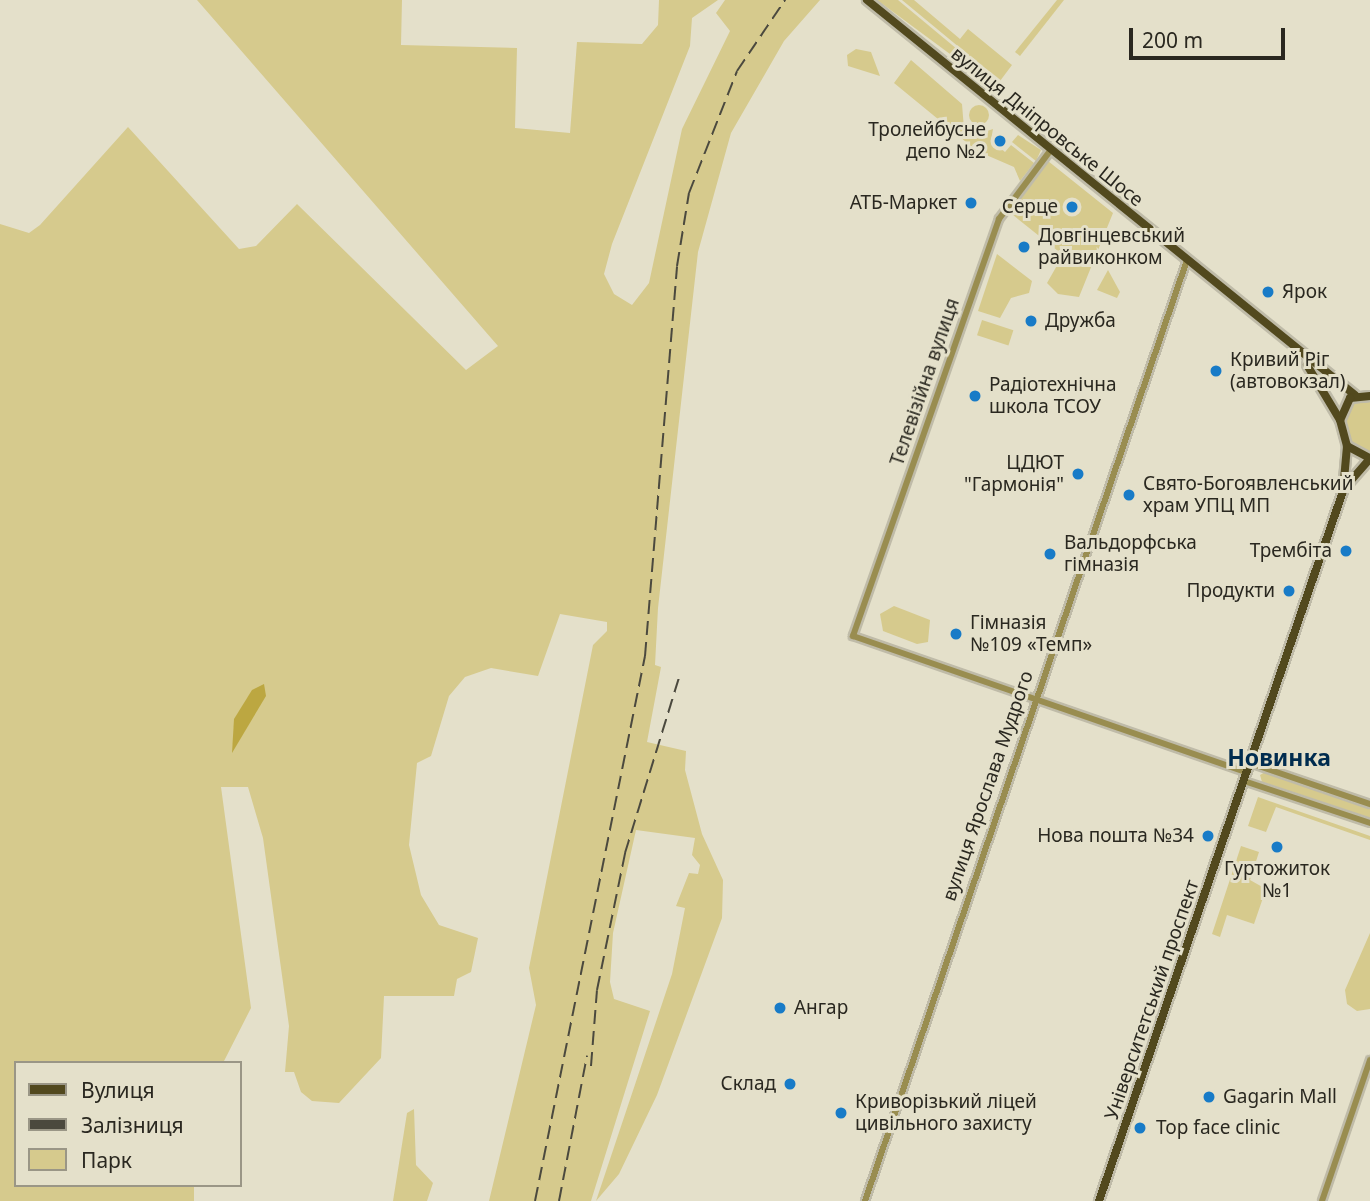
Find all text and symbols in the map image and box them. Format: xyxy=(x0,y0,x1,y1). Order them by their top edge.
scale bar xyxy=(1132,14,1288,58)
text: 200 m xyxy=(1142,26,1203,54)
street label: вулиця Дніпровське Шосе xyxy=(946,42,1148,212)
place label: Тролейбусне депо №2 xyxy=(868,119,986,163)
marker: Тролейбусне депо №2 xyxy=(992,133,1008,149)
place label: АТБ-Маркет xyxy=(850,192,957,214)
marker: АТБ-Маркет xyxy=(963,195,979,211)
place label: Серце xyxy=(1002,196,1058,218)
marker: Серце xyxy=(1064,199,1080,215)
place label: Довгінцевський райвиконком xyxy=(1038,225,1185,269)
marker: Довгінцевський райвиконком xyxy=(1016,239,1032,255)
place label: Ярок xyxy=(1282,281,1327,303)
marker: Ярок xyxy=(1260,284,1276,300)
street label: Телевізійна вулиця xyxy=(886,295,964,469)
place label: Дружба xyxy=(1045,310,1116,332)
marker: Дружба xyxy=(1023,313,1039,329)
place label: Кривий Ріг (автовокзал) xyxy=(1230,349,1346,393)
marker: Кривий Ріг (автовокзал) xyxy=(1208,363,1224,379)
place label: Радіотехнічна школа ТСОУ xyxy=(989,374,1117,418)
marker: Радіотехнічна школа ТСОУ xyxy=(967,388,983,404)
place label: ЦДЮТ "Гармонія" xyxy=(964,452,1064,496)
marker: ЦДЮТ "Гармонія" xyxy=(1070,466,1086,482)
place label: Свято-Богоявленський храм УПЦ МП xyxy=(1143,473,1353,517)
marker: Свято-Богоявленський храм УПЦ МП xyxy=(1121,487,1137,503)
place label: Вальдорфська гімназія xyxy=(1064,532,1197,576)
place label: Трембіта xyxy=(1250,540,1332,562)
marker: Трембіта xyxy=(1338,543,1354,559)
marker: Вальдорфська гімназія xyxy=(1042,546,1058,562)
place label: Продукти xyxy=(1186,580,1275,602)
marker: Продукти xyxy=(1281,583,1297,599)
place label: Гімназія №109 «Темп» xyxy=(970,612,1092,656)
marker: Гімназія №109 «Темп» xyxy=(948,626,964,642)
street label: вулиця Ярослава Мудрого xyxy=(938,668,1038,904)
district label: Новинка xyxy=(1227,743,1331,771)
place label: Нова пошта №34 xyxy=(1037,825,1194,847)
marker: Нова пошта №34 xyxy=(1200,828,1216,844)
marker: Гуртожиток №1 xyxy=(1269,839,1285,855)
place label: Гуртожиток №1 xyxy=(1224,858,1330,902)
street label: Університетський проспект xyxy=(1100,877,1204,1123)
place label: Ангар xyxy=(794,997,848,1019)
marker: Ангар xyxy=(772,1000,788,1016)
legend xyxy=(14,1061,242,1187)
place label: Склад xyxy=(721,1073,776,1095)
text: Вулиця xyxy=(81,1076,155,1104)
marker: Склад xyxy=(782,1076,798,1092)
place label: Gagarin Mall xyxy=(1223,1086,1337,1108)
marker: Gagarin Mall xyxy=(1201,1089,1217,1105)
place label: Криворізький ліцей цивільного захисту xyxy=(855,1091,1037,1135)
marker: Криворізький ліцей цивільного захисту xyxy=(833,1105,849,1121)
text: Залізниця xyxy=(81,1111,184,1139)
place label: Top face clinic xyxy=(1156,1117,1280,1139)
marker: Top face clinic xyxy=(1130,1118,1150,1138)
text: Парк xyxy=(81,1146,132,1174)

